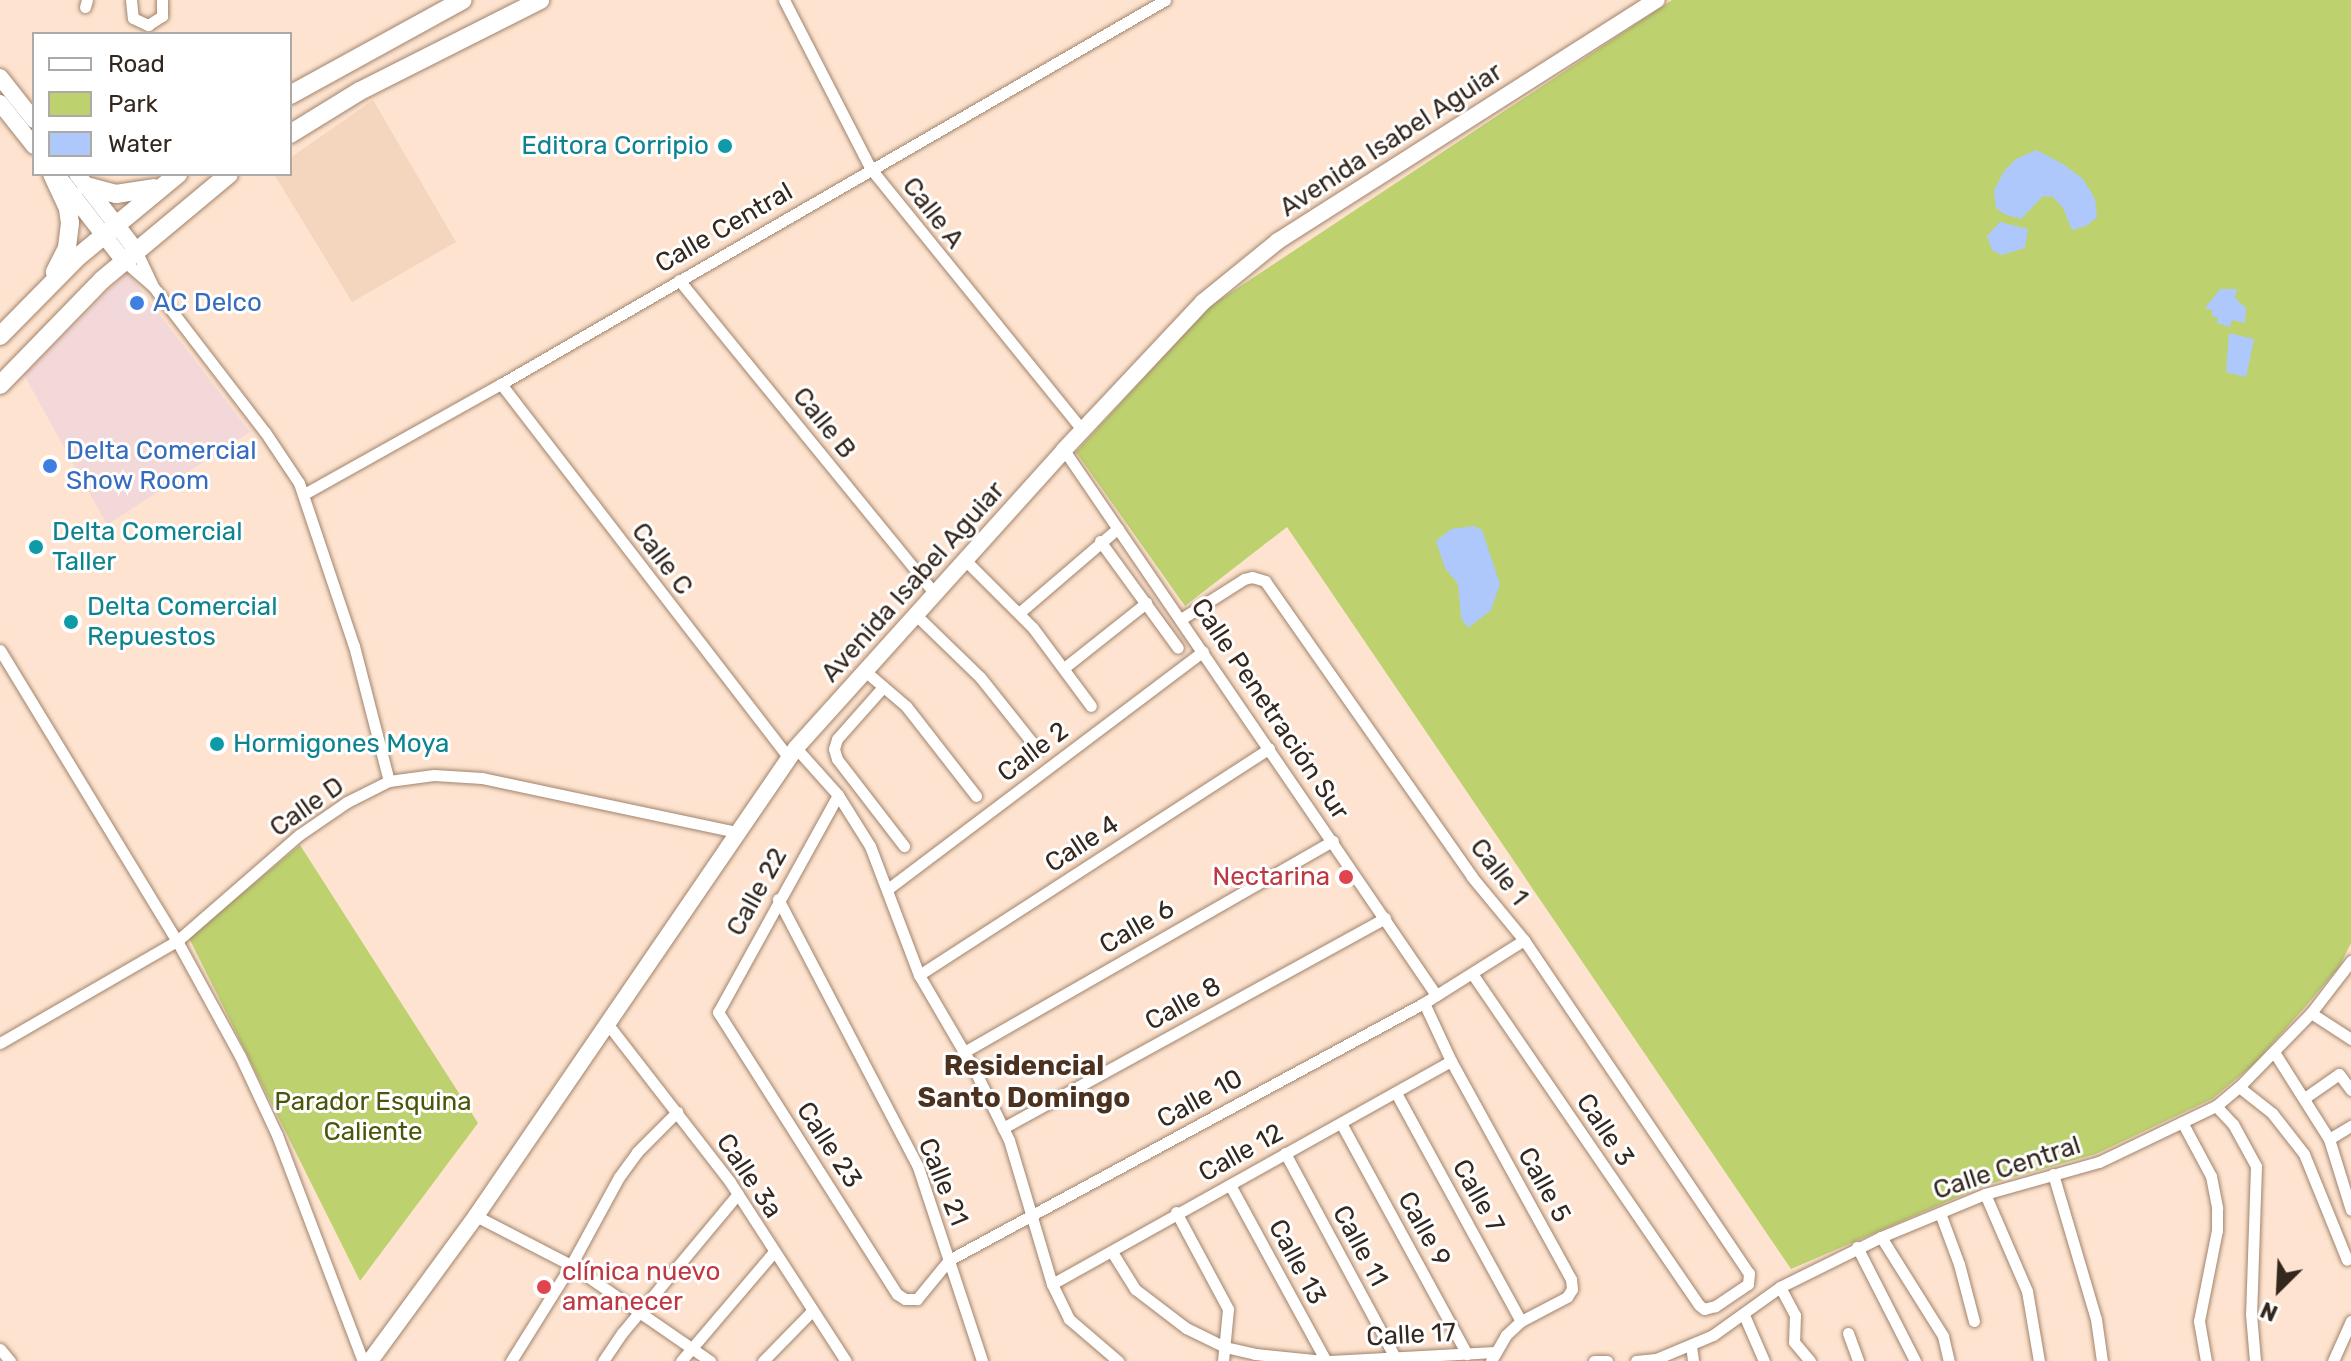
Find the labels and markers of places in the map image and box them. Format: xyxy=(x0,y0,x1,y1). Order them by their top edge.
place label: Editora Corripio xyxy=(521,130,709,162)
marker: Editora Corripio xyxy=(716,137,734,155)
place label: AC Delco xyxy=(153,287,262,319)
marker: AC Delco xyxy=(128,294,146,312)
place label: Delta Comercial Show Room xyxy=(66,435,257,496)
marker: Delta Comercial Show Room xyxy=(41,457,59,475)
place label: Delta Comercial Taller xyxy=(52,516,243,578)
marker: Delta Comercial Taller xyxy=(27,538,45,556)
place label: Delta Comercial Repuestos xyxy=(87,591,278,652)
marker: Delta Comercial Repuestos xyxy=(62,613,80,631)
place label: Hormigones Moya xyxy=(233,728,449,760)
marker: Hormigones Moya xyxy=(208,735,226,753)
place label: Nectarina xyxy=(1212,861,1330,893)
marker: Nectarina xyxy=(1337,868,1355,886)
place label: clínica nuevo amanecer xyxy=(562,1256,720,1318)
marker: clínica nuevo amanecer xyxy=(533,1276,555,1298)

